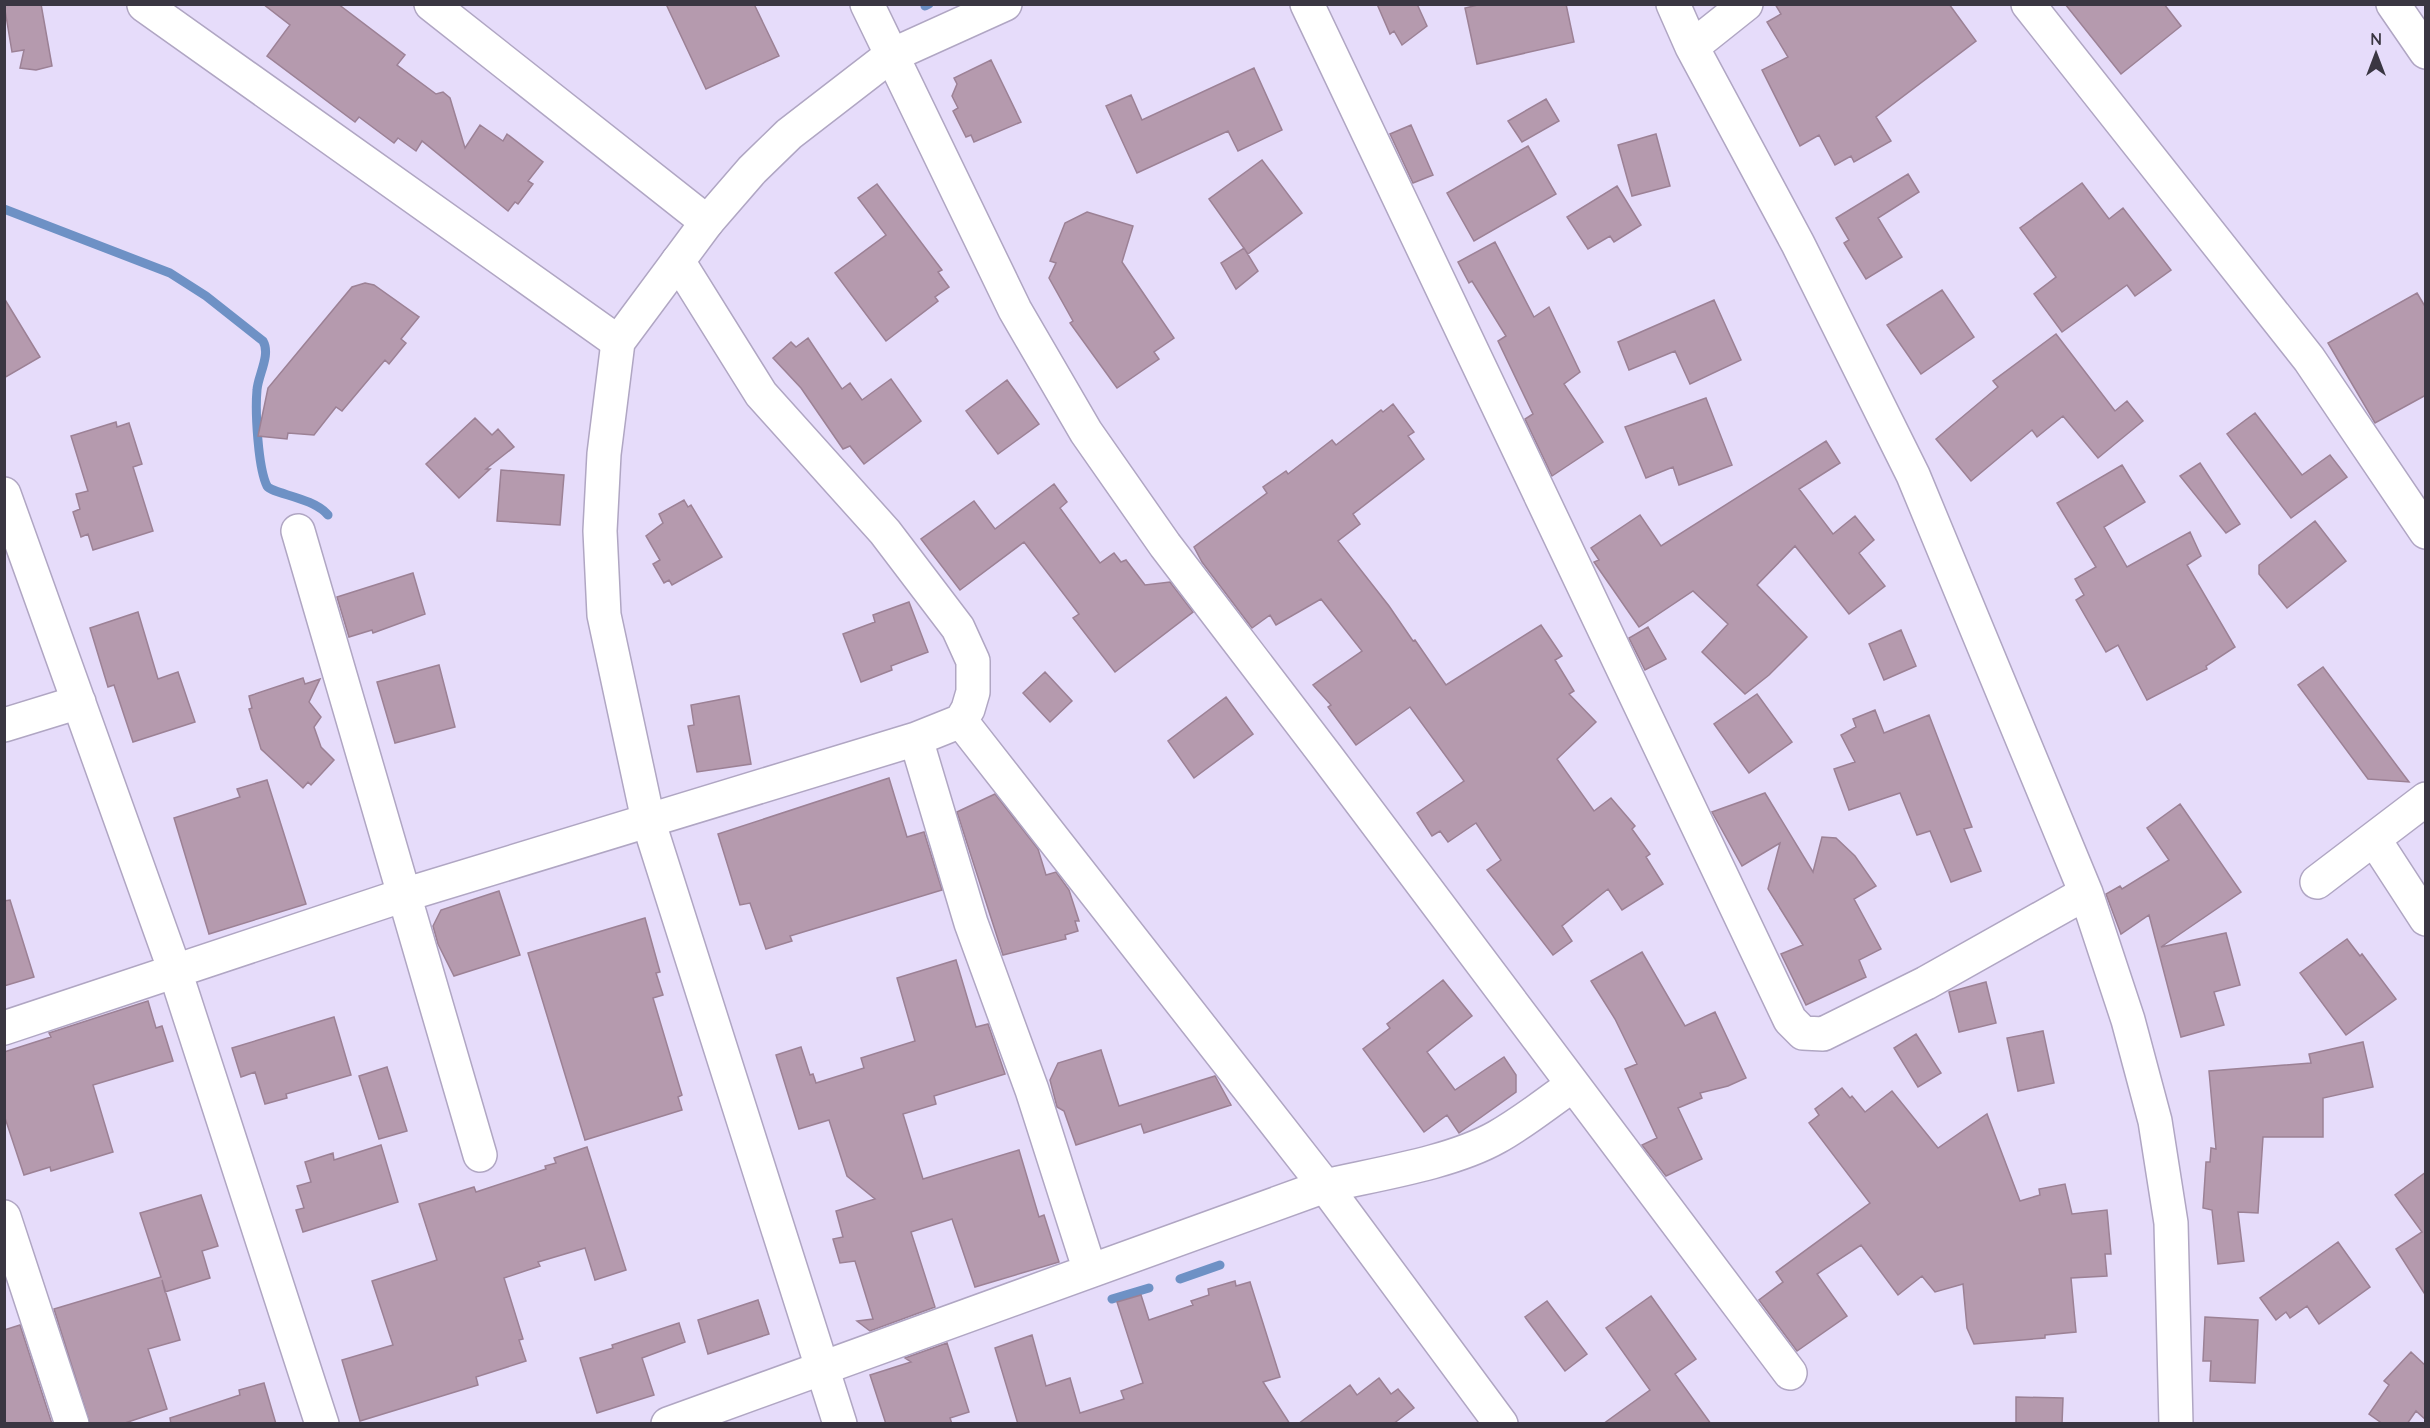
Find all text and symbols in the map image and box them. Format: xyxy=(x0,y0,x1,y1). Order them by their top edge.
north arrow xyxy=(2346,24,2406,84)
text: N xyxy=(2370,29,2382,49)

